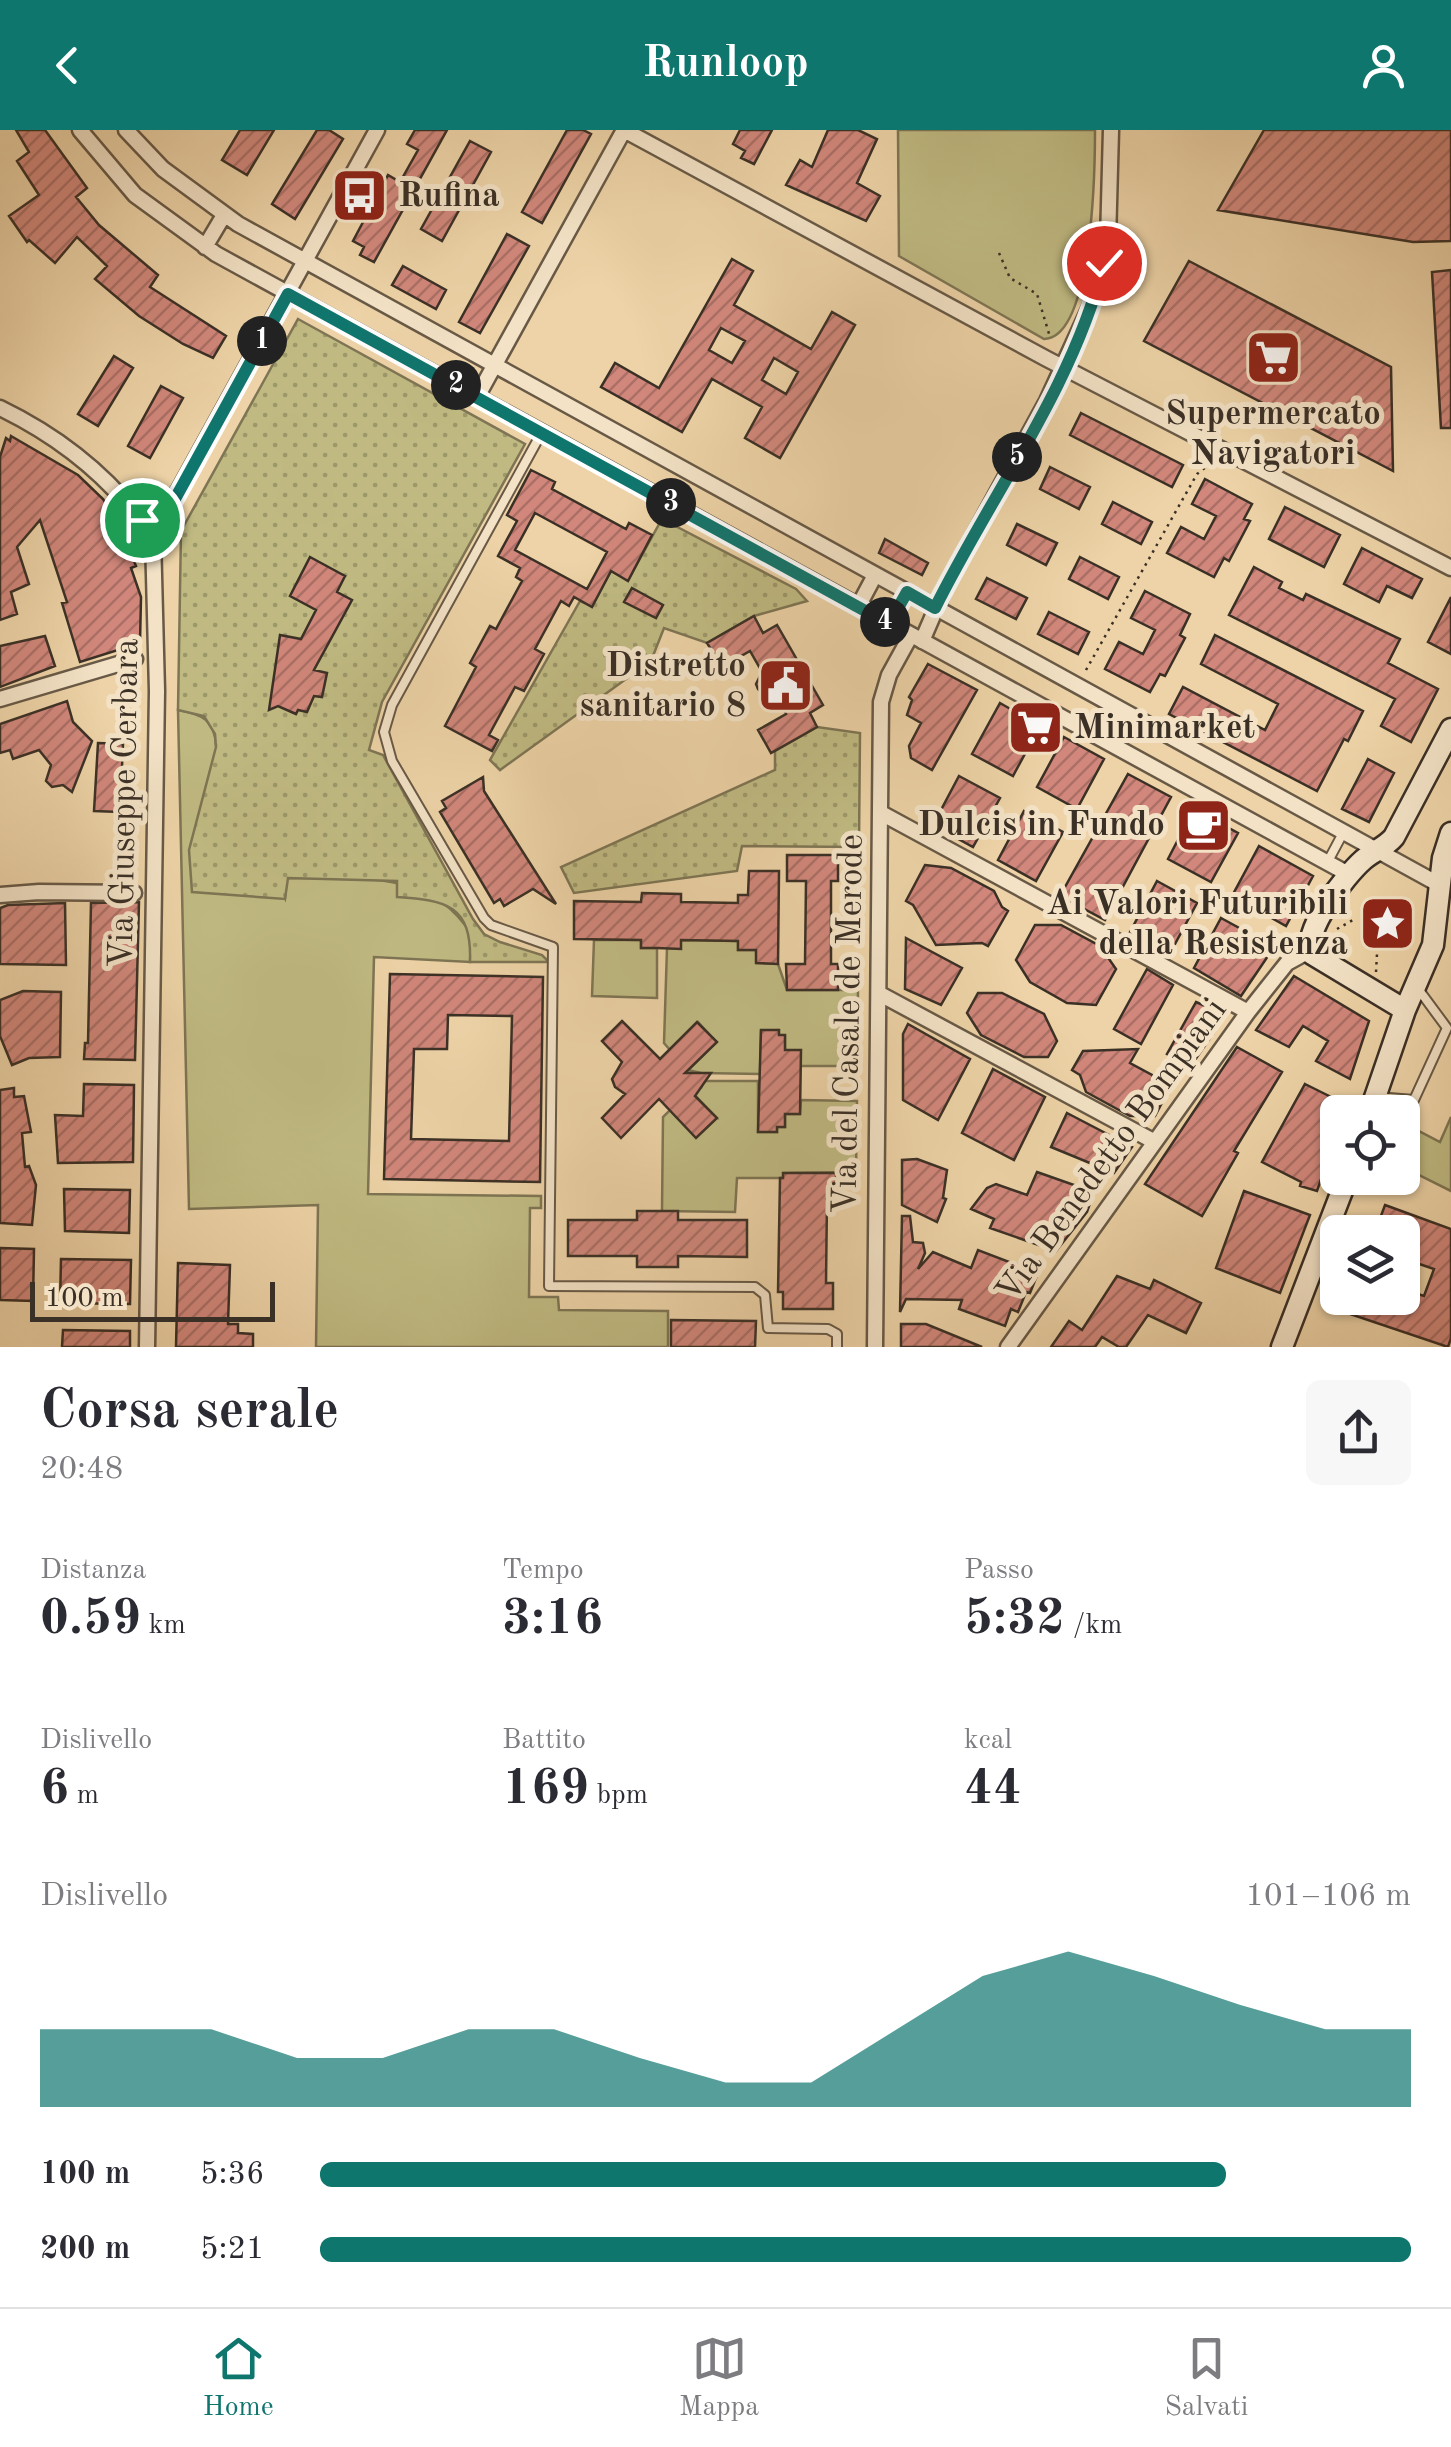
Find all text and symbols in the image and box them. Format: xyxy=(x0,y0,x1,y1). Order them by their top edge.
icon: back xyxy=(40,38,95,93)
icon: person xyxy=(1356,38,1411,93)
text: Runloop xyxy=(642,42,809,87)
bus stop icon: Rufina xyxy=(329,166,389,226)
place label: Rufina xyxy=(398,179,500,214)
pin xyxy=(1062,221,1147,306)
icon: check xyxy=(1077,236,1132,291)
pin: 1 xyxy=(237,316,287,366)
text: 1 xyxy=(254,327,270,355)
supermarket icon: Supermercato Navigatori xyxy=(1243,328,1303,388)
pin: 2 xyxy=(431,360,481,410)
text: 2 xyxy=(448,371,464,399)
place label: Supermercato Navigatori xyxy=(1165,397,1381,472)
pin: 5 xyxy=(992,432,1042,482)
text: 5 xyxy=(1009,443,1025,471)
pin xyxy=(100,478,185,563)
pin: 3 xyxy=(646,478,696,528)
text: 3 xyxy=(663,489,679,517)
icon: arrive xyxy=(115,493,170,548)
pin: 4 xyxy=(860,597,910,647)
text: 4 xyxy=(877,608,893,636)
street label: Via Giuseppe Cerbara xyxy=(105,638,145,968)
place label: Distretto sanitario 8 xyxy=(580,649,746,724)
public building icon: Distretto sanitario 8 xyxy=(755,656,815,716)
supermarket icon: Minimarket xyxy=(1005,698,1065,758)
place label: Minimarket xyxy=(1074,711,1255,746)
cafe icon: Dulcis in Fundo xyxy=(1174,795,1234,855)
place label: Dulcis in Fundo xyxy=(918,808,1165,843)
street label: Via del Casale de Merode xyxy=(828,834,870,1214)
place label: Ai Valori Futuribili della Resistenza xyxy=(1046,887,1348,962)
place icon: Ai Valori Futuribili della Resistenza xyxy=(1357,894,1417,954)
street label: Via Benedetto Bompiani xyxy=(990,993,1234,1309)
map controls xyxy=(1320,1095,1420,1315)
button: locate xyxy=(1320,1095,1420,1195)
button: layers xyxy=(1320,1215,1420,1315)
scale bar xyxy=(30,1277,275,1322)
text: 100 m xyxy=(45,1285,124,1313)
button: share xyxy=(1306,1380,1411,1485)
text: Corsa serale xyxy=(40,1385,339,1440)
text: 20:48 xyxy=(40,1454,123,1486)
text: Distanza xyxy=(40,1557,146,1585)
text: Tempo xyxy=(502,1557,584,1585)
text: Passo xyxy=(964,1557,1034,1585)
text: 0.59 xyxy=(40,1595,141,1645)
text: 3:16 xyxy=(502,1595,603,1645)
text: 5:32 xyxy=(964,1595,1065,1645)
text: km xyxy=(141,1612,186,1640)
text: /km xyxy=(1065,1612,1122,1640)
text: Dislivello xyxy=(40,1727,152,1755)
text: Battito xyxy=(502,1727,586,1755)
text: kcal xyxy=(964,1727,1012,1755)
text: 6 xyxy=(40,1765,69,1815)
text: 169 xyxy=(502,1765,589,1815)
text: 44 xyxy=(964,1765,1022,1815)
text: m xyxy=(69,1782,99,1810)
text: bpm xyxy=(589,1782,648,1810)
text: Dislivello xyxy=(40,1881,168,1913)
text: 101–106 m xyxy=(1245,1881,1411,1913)
text: 100 m xyxy=(40,2159,130,2191)
text: 5:36 xyxy=(200,2159,265,2191)
text: 200 m xyxy=(40,2234,130,2266)
text: 5:21 xyxy=(200,2234,265,2266)
tab: Home xyxy=(203,2331,274,2426)
tab: Mappa xyxy=(679,2331,759,2426)
tab: Salvati xyxy=(1164,2331,1248,2426)

